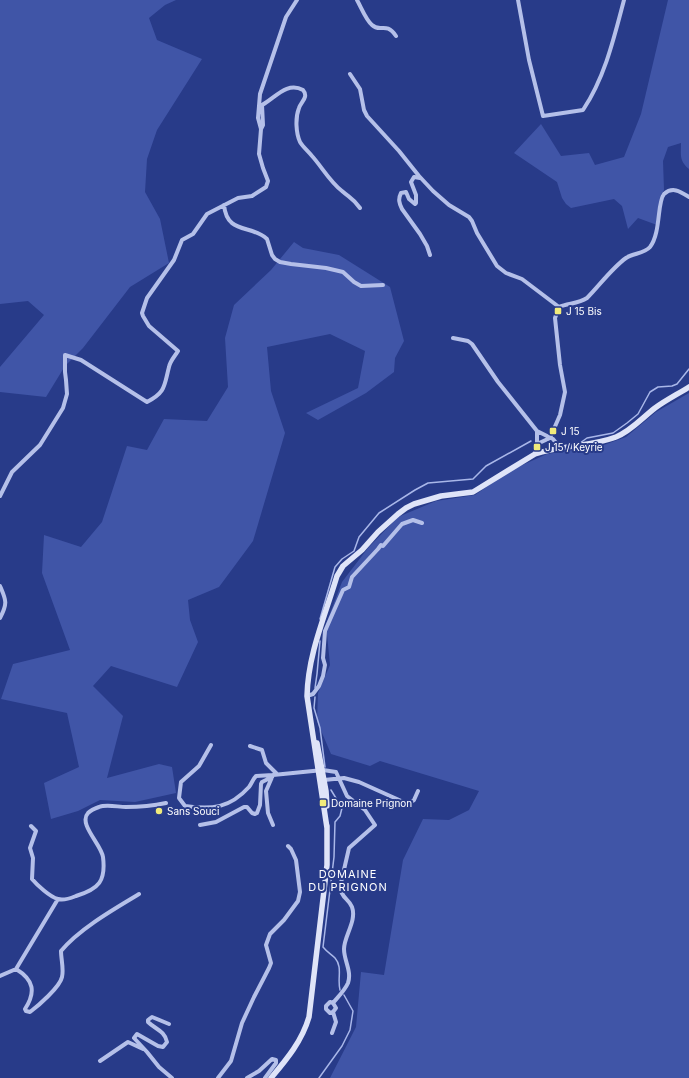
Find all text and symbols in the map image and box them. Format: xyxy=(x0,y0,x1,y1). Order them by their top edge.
place label: J 15 Bis xyxy=(566,305,602,317)
marker: J 15 Bis xyxy=(553,306,563,316)
place label: J 15 xyxy=(561,425,580,437)
marker: J 15 xyxy=(548,426,558,436)
place label: J 15 / Keyrie xyxy=(545,441,603,453)
marker: J 15 / Keyrie xyxy=(532,442,542,452)
place label: Domaine Prignon xyxy=(331,797,412,809)
marker: Domaine Prignon xyxy=(318,798,328,808)
place label: Sans Souci xyxy=(167,805,220,817)
marker: Sans Souci xyxy=(154,806,164,816)
district label: DOMAINE DU PRIGNON xyxy=(308,867,388,894)

